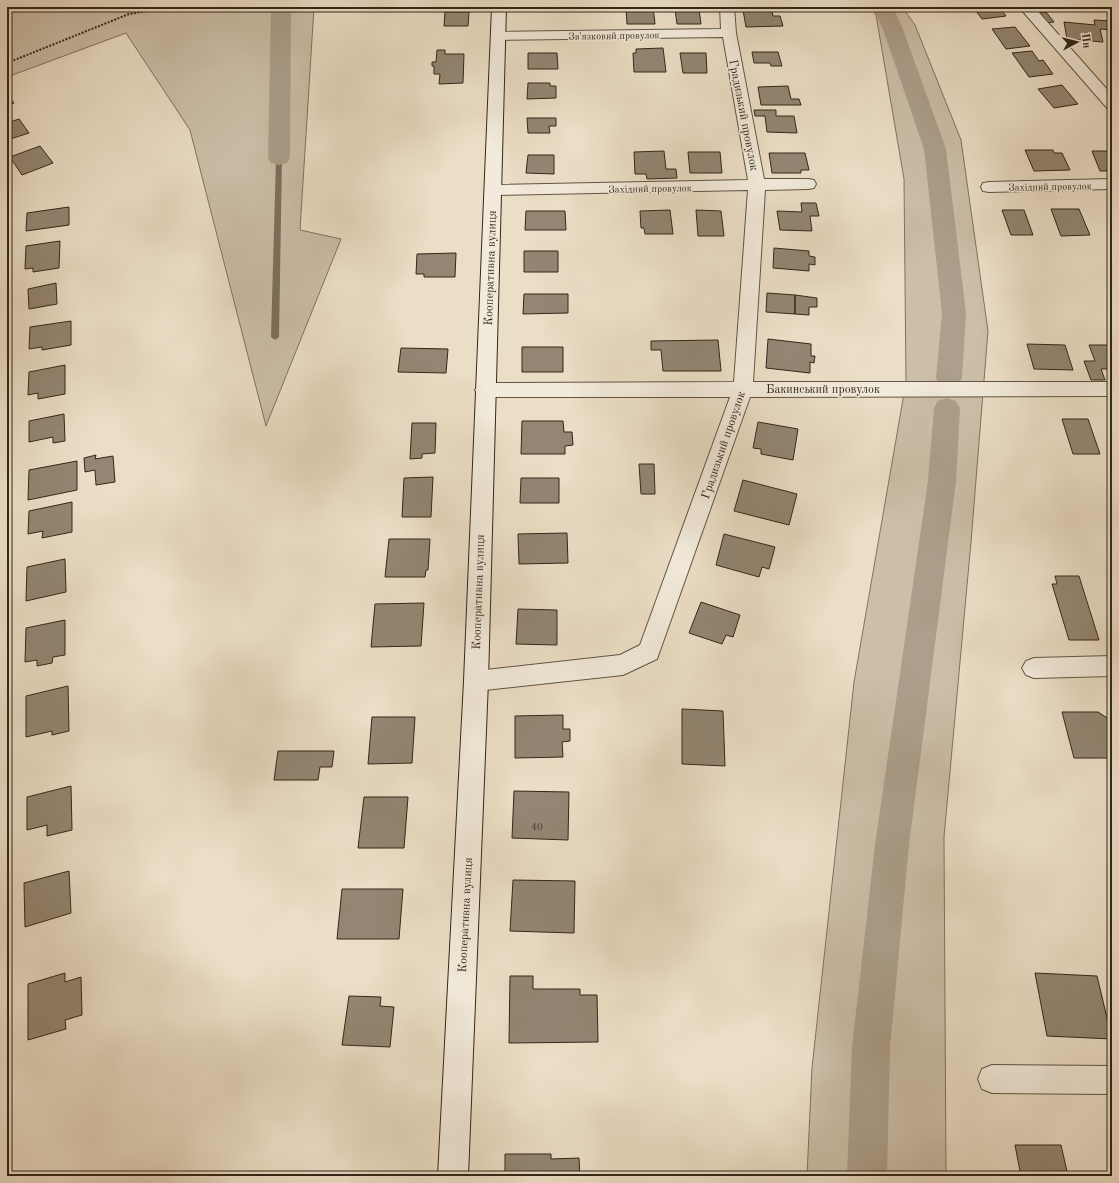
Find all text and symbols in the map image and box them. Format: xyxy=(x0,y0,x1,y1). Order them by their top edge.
north arrow xyxy=(1057,22,1097,62)
street label: Звʼязковий провулок xyxy=(568,30,660,42)
text: Пн xyxy=(1079,33,1092,49)
street label: Градизький провулок xyxy=(726,59,760,172)
street label: Західний провулок xyxy=(1008,181,1092,193)
street label: Західний провулок xyxy=(608,183,692,195)
street label: Кооперативна вулиця xyxy=(483,210,499,326)
street label: Бакинський провулок xyxy=(766,384,880,396)
street label: Градизький провулок xyxy=(700,390,748,501)
street label: Кооперативна вулиця xyxy=(471,534,487,650)
house number: 40 xyxy=(531,822,543,832)
street label: Кооперативна вулиця xyxy=(457,857,475,973)

